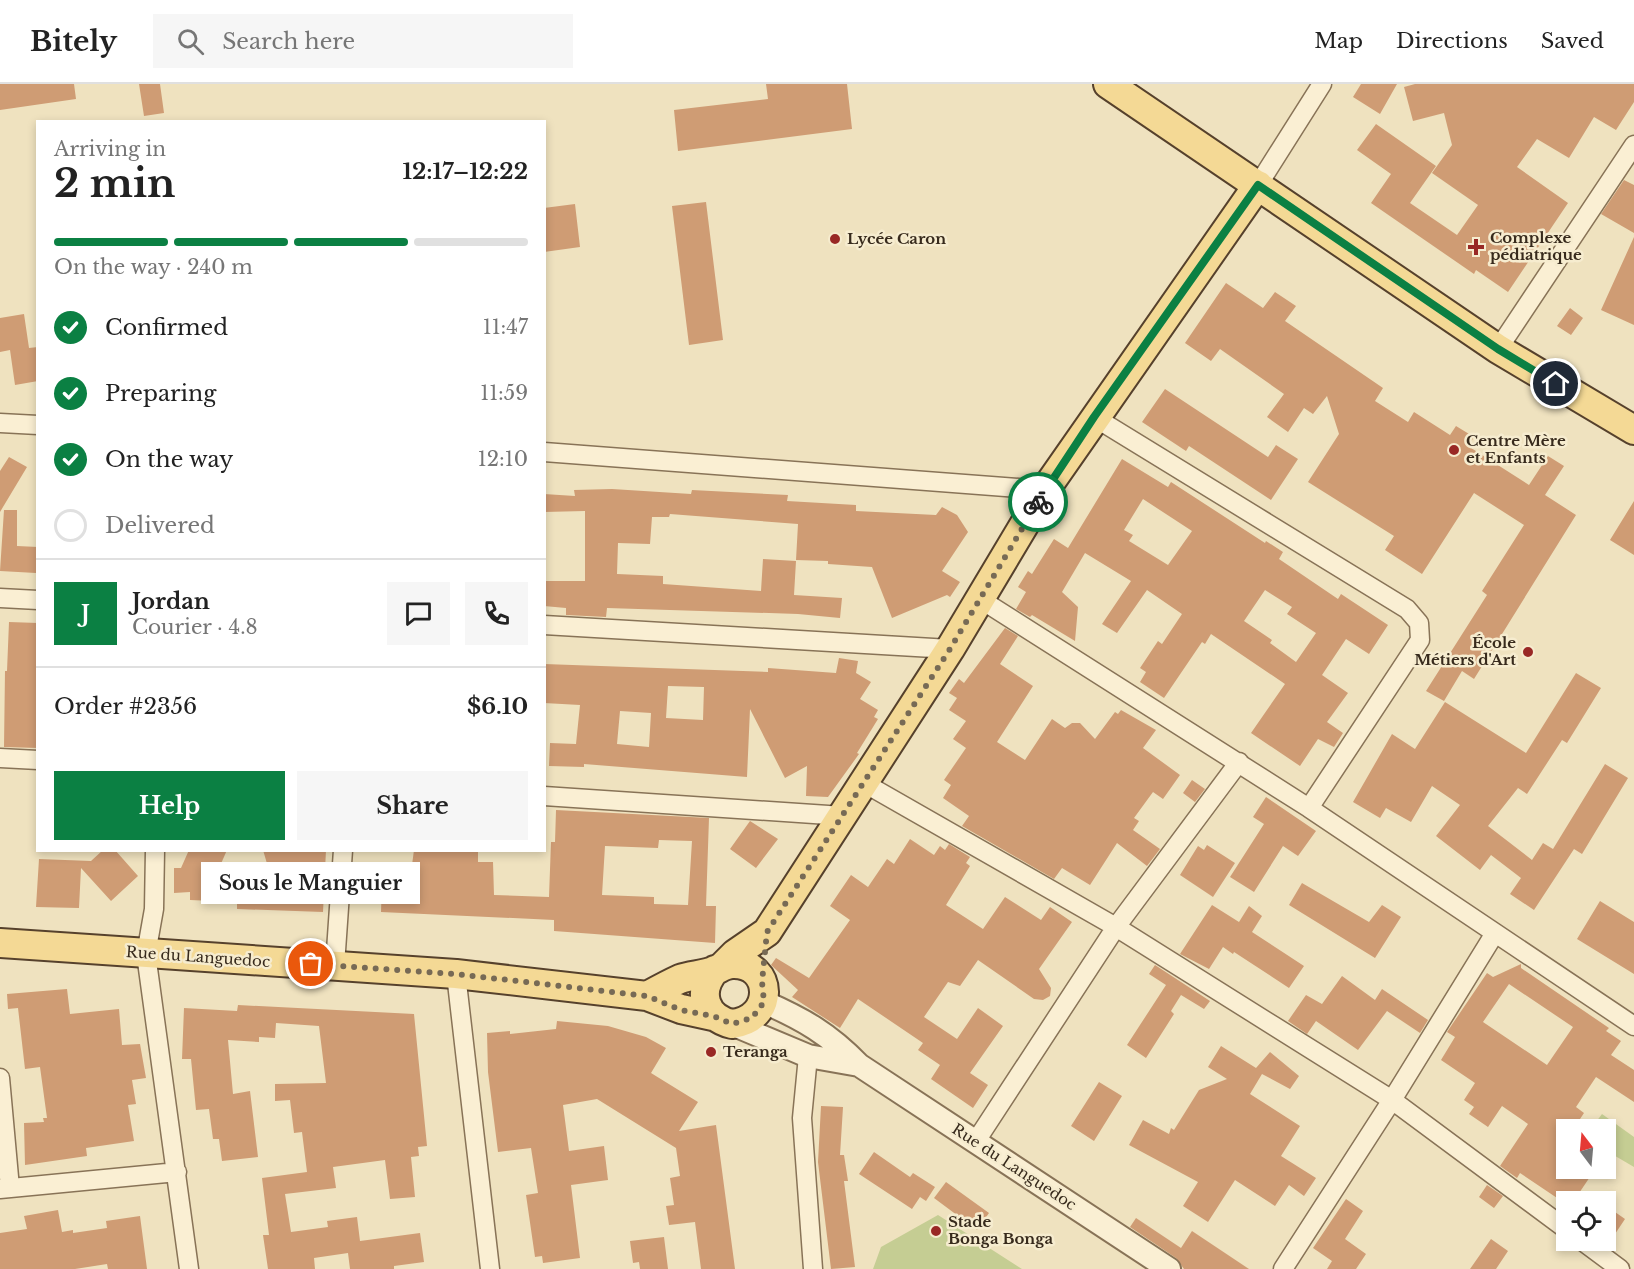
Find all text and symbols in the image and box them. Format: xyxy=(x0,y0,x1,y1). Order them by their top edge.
search box xyxy=(153,14,573,68)
text: Bitely xyxy=(30,24,117,59)
icon: search xyxy=(174,25,207,58)
text: Search here xyxy=(222,28,355,55)
text: Map xyxy=(1314,28,1363,54)
text: Directions xyxy=(1396,28,1508,54)
text: Saved xyxy=(1541,28,1604,54)
text: Arriving in xyxy=(54,137,166,161)
text: 12:17–12:22 xyxy=(402,158,528,185)
text: 2 min xyxy=(54,159,175,208)
place label: Complexe pédiatrique xyxy=(1490,228,1582,264)
place label: Lycée Caron xyxy=(847,229,946,248)
marker: Lycée Caron xyxy=(828,232,842,246)
marker: Complexe pédiatrique xyxy=(1467,238,1485,256)
text: On the way · 240 m xyxy=(54,255,253,279)
icon: check xyxy=(54,311,87,344)
text: Confirmed xyxy=(105,314,228,341)
text: 11:47 xyxy=(483,315,528,339)
pin xyxy=(1530,358,1581,409)
icon: home xyxy=(1539,367,1572,400)
icon: check xyxy=(54,377,87,410)
text: Preparing xyxy=(105,380,216,407)
text: 11:59 xyxy=(480,381,528,405)
place label: Centre Mère et Enfants xyxy=(1466,431,1566,467)
icon: check xyxy=(54,443,87,476)
marker: Centre Mère et Enfants xyxy=(1447,443,1461,457)
text: On the way xyxy=(105,446,233,473)
text: 12:10 xyxy=(478,447,528,471)
courier xyxy=(1008,472,1068,532)
icon: bike xyxy=(1022,486,1055,519)
text: Delivered xyxy=(105,512,215,539)
button: chat xyxy=(387,582,450,645)
button: phone xyxy=(465,582,528,645)
text: Jordan xyxy=(132,588,210,615)
text: J xyxy=(81,600,90,627)
text: Courier · 4.8 xyxy=(132,615,258,639)
place label: École Métiers d'Art xyxy=(1414,633,1516,669)
marker: École Métiers d'Art xyxy=(1521,645,1535,659)
text: Order #2356 xyxy=(54,693,197,720)
text: $6.10 xyxy=(467,693,528,720)
button: Help xyxy=(54,771,285,840)
button: Share xyxy=(297,771,528,840)
callout: Sous le Manguier xyxy=(202,862,421,904)
text: Sous le Manguier xyxy=(219,871,402,895)
pin xyxy=(285,938,336,989)
street label: Rue du Languedoc xyxy=(125,942,271,971)
icon: bag xyxy=(294,947,327,980)
place label: Teranga xyxy=(723,1042,788,1061)
marker: Teranga xyxy=(704,1045,718,1059)
street label: Rue du Languedoc xyxy=(949,1119,1080,1214)
north arrow xyxy=(1556,1119,1616,1179)
map controls xyxy=(1556,1119,1616,1251)
button: locate xyxy=(1556,1191,1616,1251)
place label: Stade Bonga Bonga xyxy=(948,1212,1053,1248)
marker: Stade Bonga Bonga xyxy=(929,1224,943,1238)

